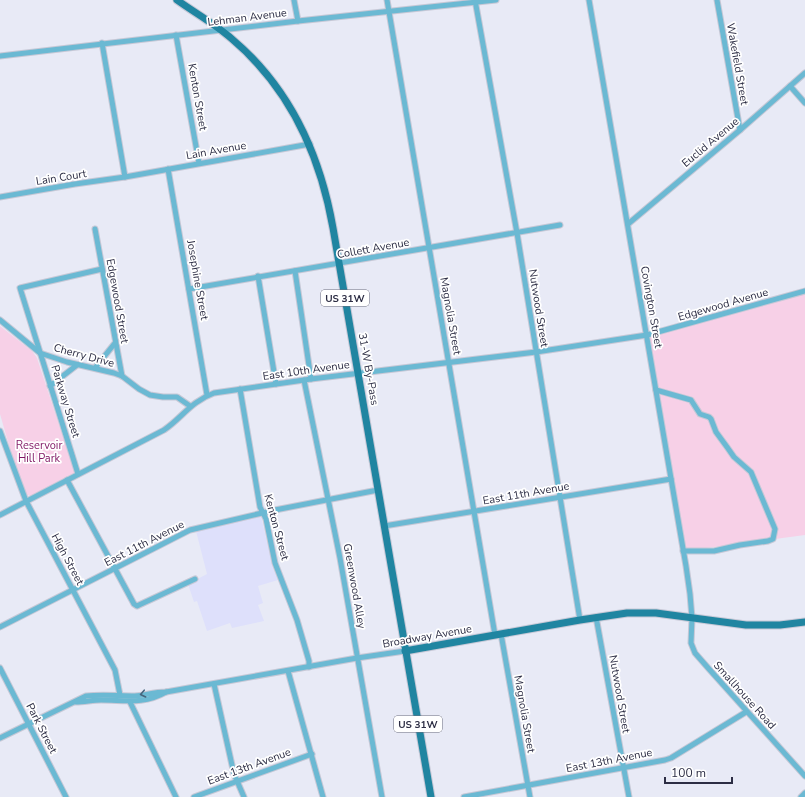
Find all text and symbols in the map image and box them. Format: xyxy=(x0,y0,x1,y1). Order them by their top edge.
street label: Lehman Avenue xyxy=(207,5,288,30)
street label: Wakefield Street xyxy=(723,22,752,106)
street label: Kenton Street xyxy=(184,62,211,132)
street label: Euclid Avenue xyxy=(679,114,742,171)
street label: Lain Avenue xyxy=(185,138,248,163)
street label: Lain Court xyxy=(35,166,87,189)
street label: Collett Avenue xyxy=(336,235,411,262)
street label: Josephine Street xyxy=(183,238,212,321)
street label: Edgewood Street xyxy=(103,258,132,345)
street label: Covington Street xyxy=(637,265,666,349)
street label: Nutwood Street xyxy=(525,268,552,348)
street label: Magnolia Street xyxy=(436,276,465,356)
street label: Edgewood Avenue xyxy=(676,284,770,325)
road number: US 31W xyxy=(321,290,369,306)
street label: 31-W By-Pass xyxy=(355,332,382,406)
street label: Cherry Drive xyxy=(52,340,116,371)
street label: East 10th Avenue xyxy=(262,357,351,384)
street label: Parkway Street xyxy=(47,363,84,439)
park label: Reservoir Hill Park xyxy=(16,438,62,466)
street label: East 11th Avenue xyxy=(482,478,571,508)
street label: Kenton Street xyxy=(260,492,293,562)
street label: East 11th Avenue xyxy=(102,517,187,570)
street label: High Street xyxy=(48,531,88,588)
street label: Greenwood Alley xyxy=(340,542,369,630)
street label: Broadway Avenue xyxy=(381,621,473,652)
street label: Nutwood Street xyxy=(605,654,634,734)
street label: Smallhouse Road xyxy=(710,658,779,733)
street label: Magnolia Street xyxy=(510,674,539,754)
one-way arrow xyxy=(140,690,146,698)
street label: Park Street xyxy=(22,700,61,756)
road number: US 31W xyxy=(394,716,442,732)
street label: East 13th Avenue xyxy=(205,744,293,789)
street label: East 13th Avenue xyxy=(565,745,654,776)
scale bar xyxy=(665,759,732,785)
text: 100 m xyxy=(671,765,706,781)

